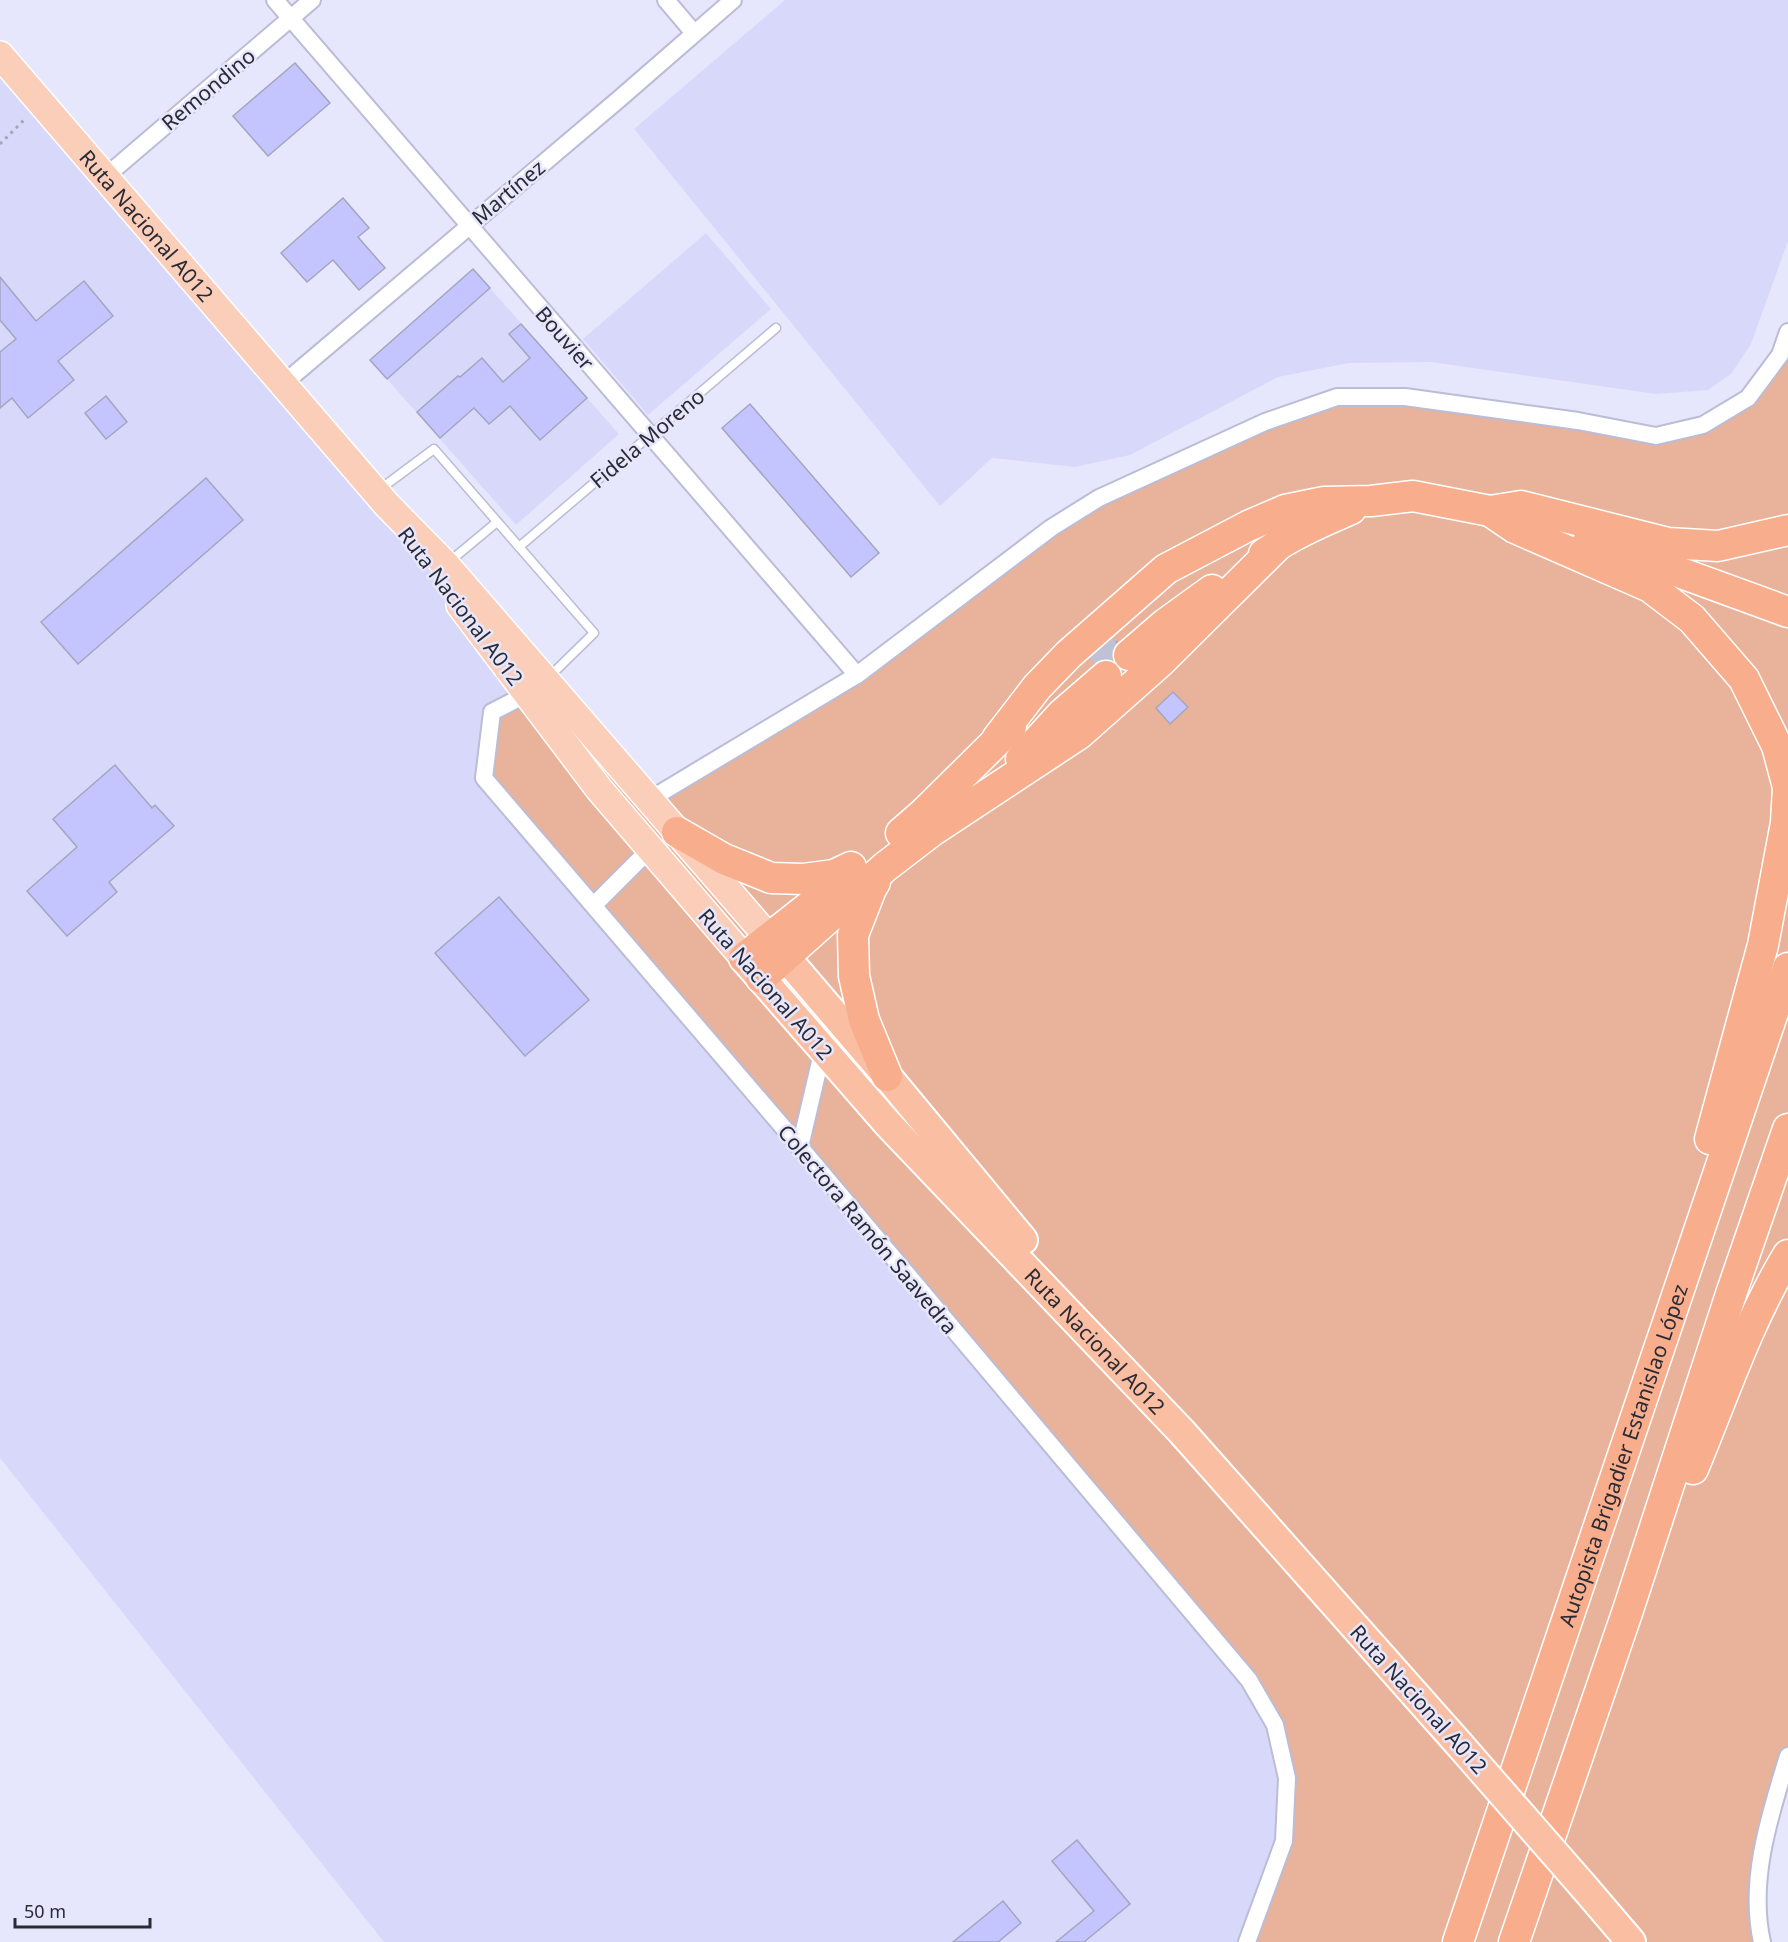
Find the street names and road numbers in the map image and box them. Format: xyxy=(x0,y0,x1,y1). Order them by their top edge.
street label: Remondino xyxy=(155,42,261,136)
street label: Ruta Nacional A012 xyxy=(73,144,220,308)
street label: Martínez xyxy=(466,153,550,231)
street label: Bouvier xyxy=(530,300,601,376)
street label: Fidela Moreno xyxy=(584,382,710,494)
street label: Ruta Nacional A012 xyxy=(392,521,530,691)
street label: Ruta Nacional A012 xyxy=(692,902,840,1066)
street label: Colectora Ramón Saavedra xyxy=(772,1118,964,1340)
street label: Ruta Nacional A012 xyxy=(1019,1262,1171,1420)
street label: Autopista Brigadier Estanislao López xyxy=(1552,1280,1694,1630)
street label: Ruta Nacional A012 xyxy=(1344,1618,1494,1780)

